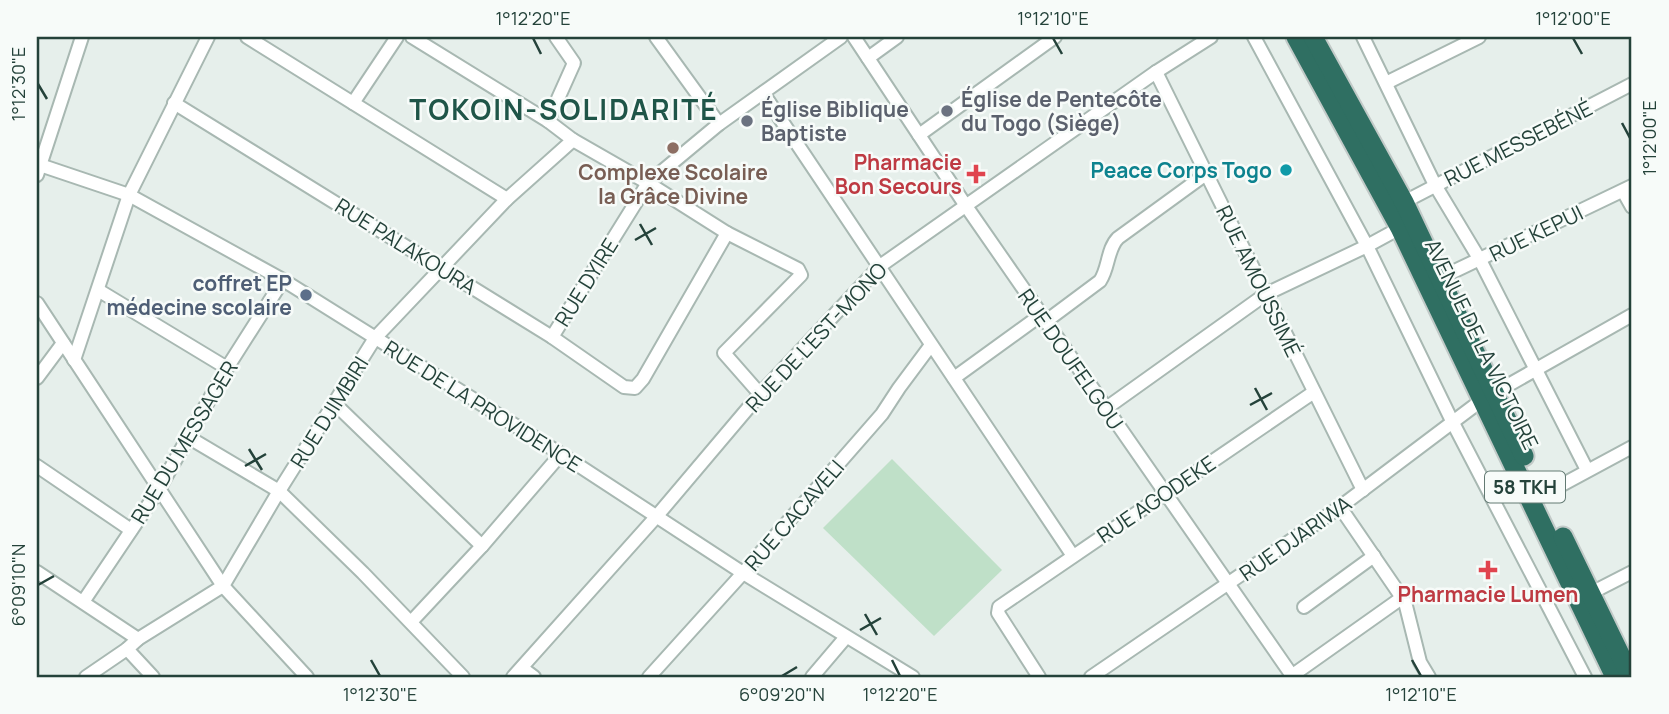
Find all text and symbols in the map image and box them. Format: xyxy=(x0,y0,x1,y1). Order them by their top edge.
text: 1°12'20"E xyxy=(496,6,570,30)
text: 1°12'10"E xyxy=(1017,6,1089,30)
text: 1°12'00"E xyxy=(1535,6,1611,30)
text: 1°12'30"E xyxy=(6,47,30,121)
place label: Église de Pentecôte du Togo (Siège) xyxy=(961,85,1162,137)
district label: TOKOIN-SOLIDARITÉ xyxy=(409,90,719,128)
street label: RUE MESSEBÉNÉ xyxy=(1439,94,1597,192)
place label: Église Biblique Baptiste xyxy=(761,95,909,147)
text: 1°12'00"E xyxy=(1637,100,1661,176)
marker: Église de Pentecôte du Togo (Siège) xyxy=(939,103,955,119)
marker: Église Biblique Baptiste xyxy=(739,113,755,129)
marker: Complexe Scolaire la Grâce Divine xyxy=(665,140,681,156)
place label: Pharmacie Bon Secours xyxy=(835,148,962,200)
place label: Peace Corps Togo xyxy=(1091,156,1272,184)
place label: Complexe Scolaire la Grâce Divine xyxy=(578,158,768,210)
marker: Peace Corps Togo xyxy=(1278,162,1294,178)
marker: Pharmacie Bon Secours xyxy=(968,166,984,182)
street label: RUE PALAKOURA xyxy=(330,191,482,301)
street label: RUE KEPUI xyxy=(1485,198,1587,268)
street label: RUE AMOUSSIMÉ xyxy=(1210,201,1308,361)
street label: RUE DYIRE xyxy=(548,233,624,331)
street label: AVENUE DE LA VICTOIRE xyxy=(1419,234,1545,454)
street label: RUE DE L'EST-MONO xyxy=(739,256,893,418)
place label: coffret EP médecine scolaire xyxy=(107,269,292,321)
street label: RUE DOUFELGOU xyxy=(1012,283,1130,435)
marker: coffret EP médecine scolaire xyxy=(298,287,314,303)
street label: RUE DE LA PROVIDENCE xyxy=(379,334,587,478)
street label: RUE DJIMBIRI xyxy=(284,351,374,473)
street label: RUE DU MESSAGER xyxy=(124,355,244,529)
street label: RUE AGODEKE xyxy=(1091,449,1221,549)
street label: RUE CACAVELI xyxy=(738,454,850,576)
road number: 58 TKH xyxy=(1485,472,1565,502)
street label: RUE DJARIWA xyxy=(1234,489,1356,587)
text: 6°09'10"N xyxy=(6,544,30,626)
marker: Pharmacie Lumen xyxy=(1480,562,1496,578)
place label: Pharmacie Lumen xyxy=(1397,580,1579,608)
text: 1°12'30"E xyxy=(343,682,417,706)
text: 6°09'20"N xyxy=(739,682,825,706)
text: 1°12'20"E xyxy=(863,682,937,706)
text: 1°12'10"E xyxy=(1385,682,1457,706)

